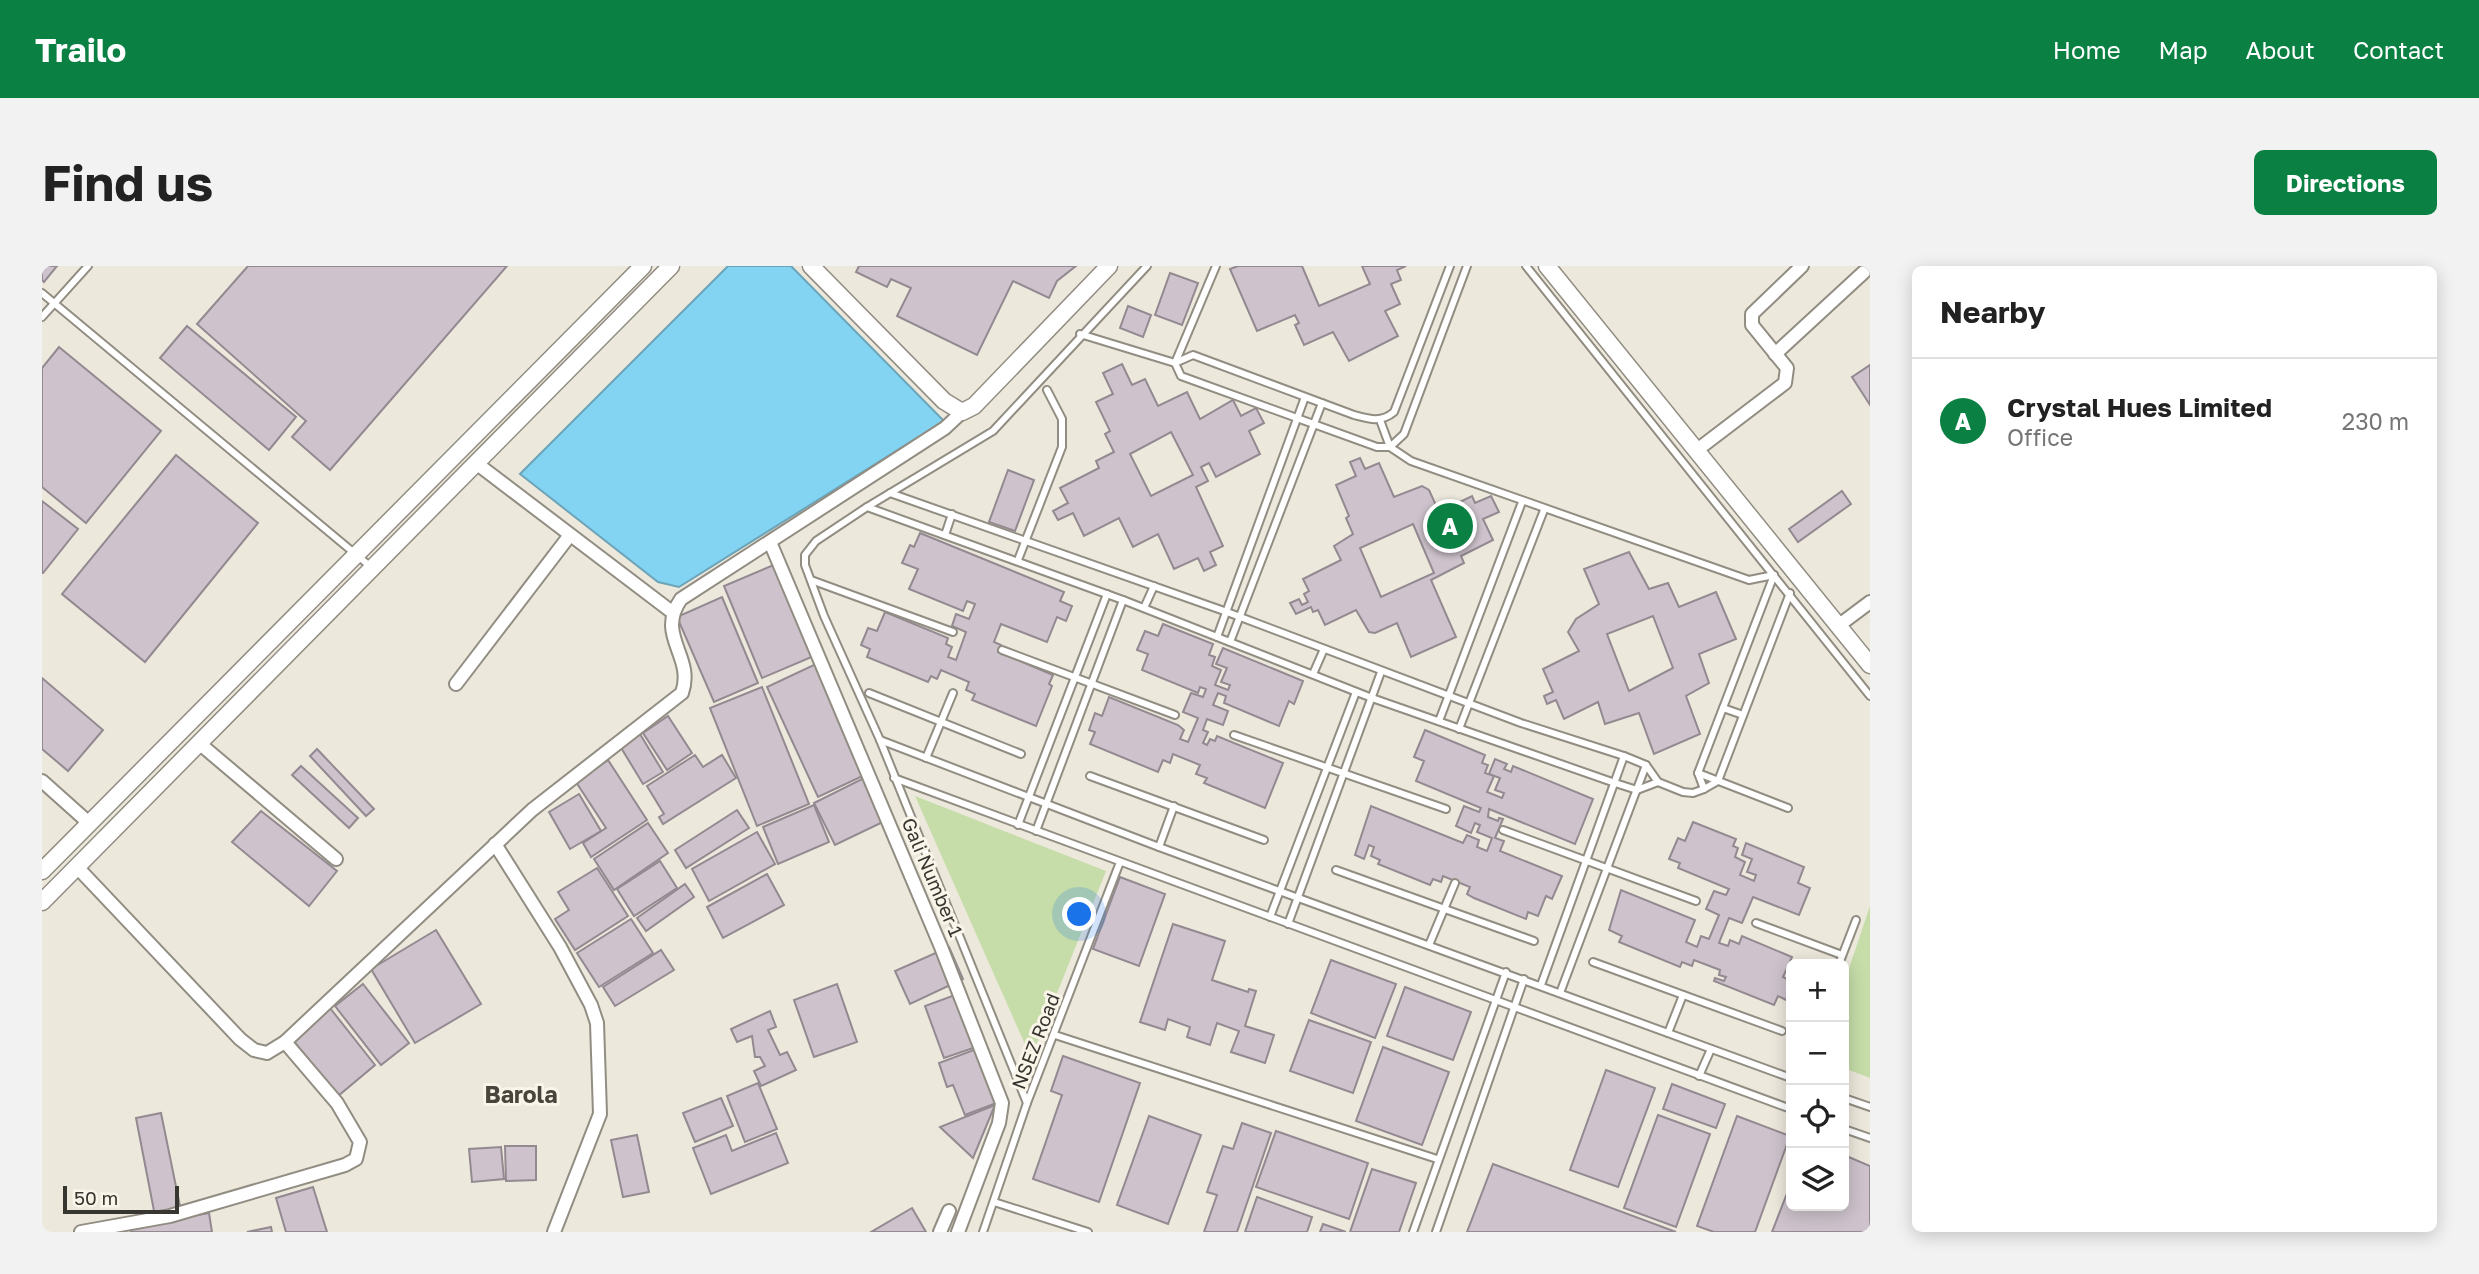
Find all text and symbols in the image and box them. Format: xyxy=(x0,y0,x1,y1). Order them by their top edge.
text: Trailo xyxy=(35,30,126,69)
text: Home xyxy=(2053,35,2121,64)
text: Map xyxy=(2159,35,2208,64)
text: About xyxy=(2246,35,2315,64)
text: Contact xyxy=(2353,35,2444,64)
button: Directions xyxy=(2254,150,2437,215)
text: Find us xyxy=(42,153,213,212)
text: Nearby xyxy=(1940,294,2045,330)
text: Crystal Hues Limited xyxy=(2007,392,2272,423)
text: A xyxy=(1955,407,1971,435)
text: 230 m xyxy=(2342,407,2409,435)
text: Office xyxy=(2007,423,2073,451)
pin: A xyxy=(1427,500,1473,552)
street label: Gali Number 1 xyxy=(898,814,968,940)
your location xyxy=(1062,897,1096,931)
map controls xyxy=(1786,959,1849,1211)
button: + xyxy=(1786,959,1849,1022)
street label: NSEZ Road xyxy=(1006,990,1064,1092)
button: − xyxy=(1786,1022,1849,1085)
district label: Barola xyxy=(484,1080,558,1108)
button: locate xyxy=(1786,1085,1849,1148)
button: layers xyxy=(1786,1148,1849,1211)
scale bar xyxy=(63,1183,178,1215)
text: 50 m xyxy=(74,1186,118,1209)

